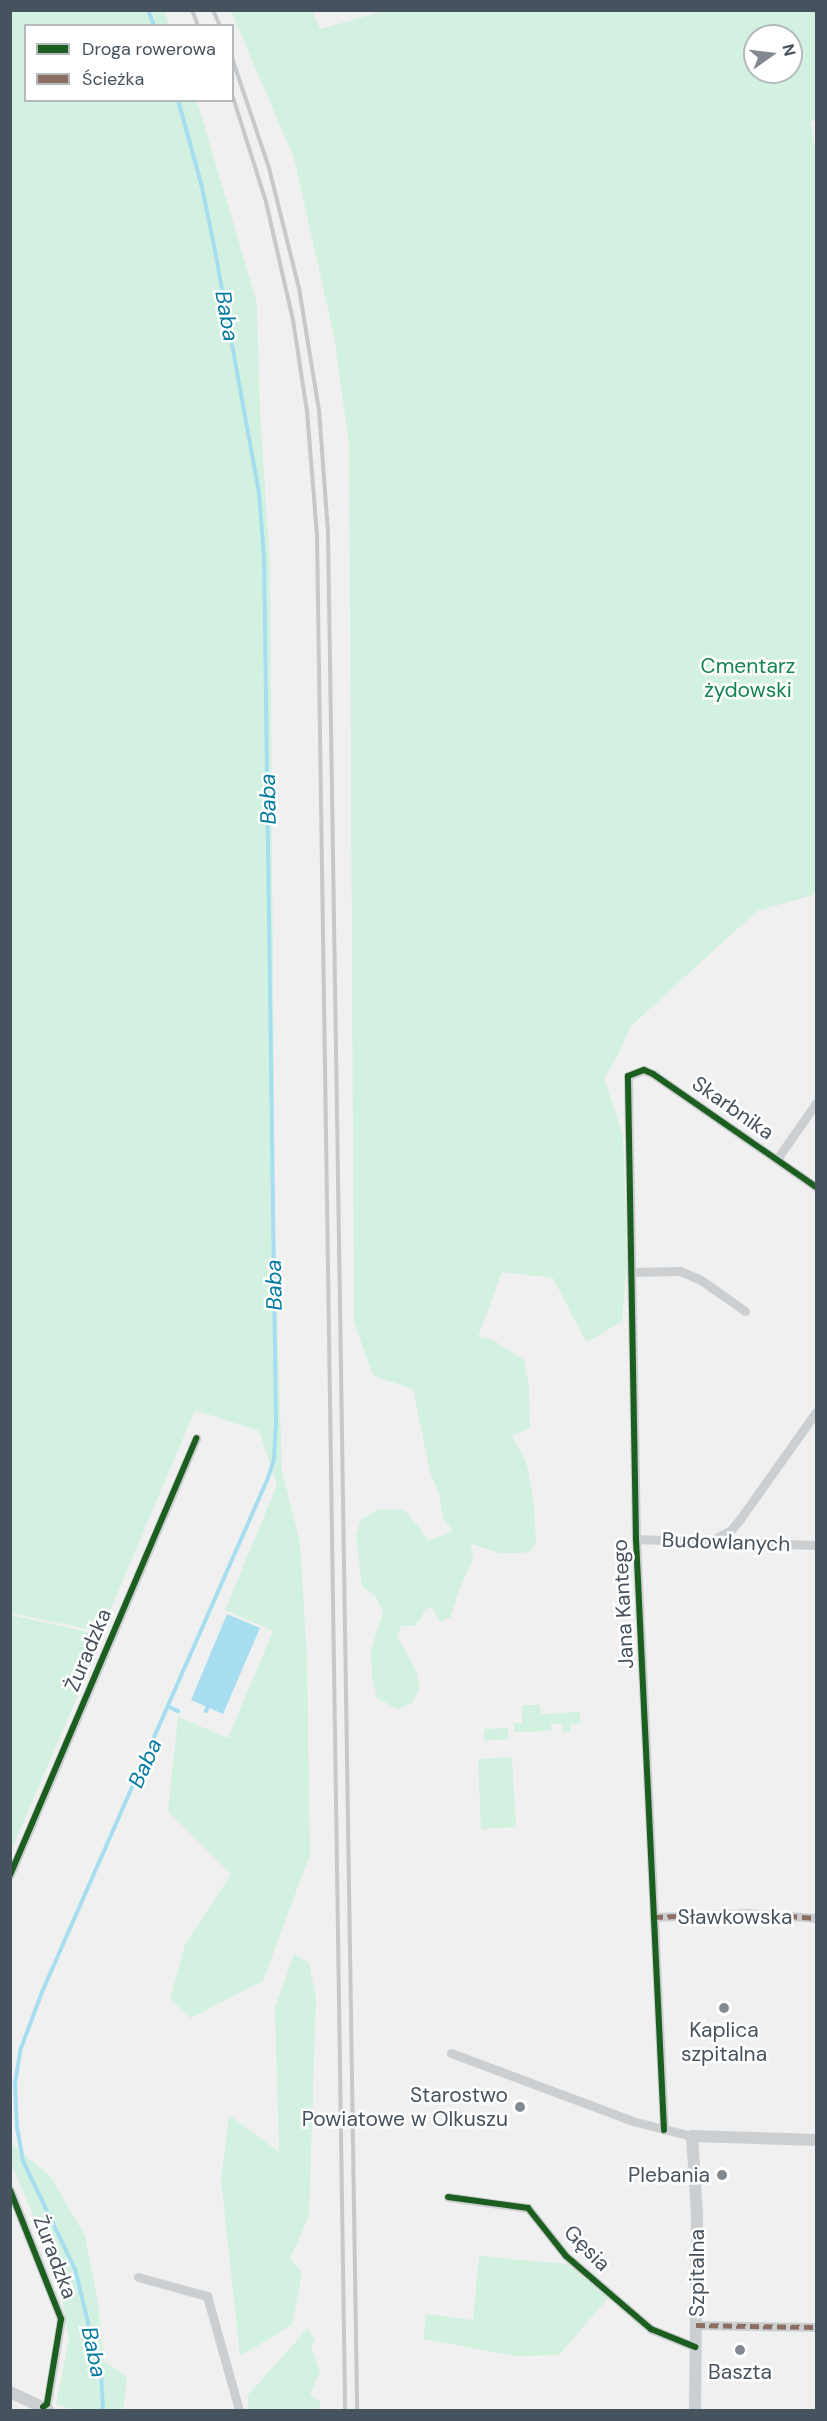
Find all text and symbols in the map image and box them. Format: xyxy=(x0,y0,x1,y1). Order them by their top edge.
legend xyxy=(24,24,234,102)
north arrow xyxy=(743,24,803,84)
text: Droga rowerowa xyxy=(82,37,216,61)
text: N xyxy=(777,42,801,58)
text: Ścieżka xyxy=(82,67,144,91)
water label: Baba xyxy=(210,288,244,344)
park label: Cmentarz żydowski xyxy=(701,653,795,703)
water label: Baba xyxy=(254,773,282,825)
street label: Skarbnika xyxy=(687,1071,779,1145)
water label: Baba xyxy=(260,1259,288,1311)
street label: Budowlanych xyxy=(661,1527,791,1557)
street label: Jana Kantego xyxy=(607,1539,639,1669)
street label: Żuradzka xyxy=(59,1605,117,1695)
water label: Baba xyxy=(123,1734,167,1792)
street label: Sławkowska xyxy=(677,1904,793,1930)
marker: Kaplica szpitalna xyxy=(717,2001,731,2015)
place label: Kaplica szpitalna xyxy=(681,2017,767,2067)
place label: Starostwo Powiatowe w Olkuszu xyxy=(302,2082,508,2132)
marker: Starostwo Powiatowe w Olkuszu xyxy=(513,2100,527,2114)
place label: Plebania xyxy=(628,2162,710,2188)
marker: Plebania xyxy=(715,2168,729,2182)
street label: Żuradzka xyxy=(28,2212,82,2302)
street label: Gęsia xyxy=(559,2220,615,2276)
street label: Szpitalna xyxy=(684,2229,710,2317)
water label: Baba xyxy=(76,2324,112,2380)
marker: Baszta xyxy=(733,2343,747,2357)
place label: Baszta xyxy=(708,2359,772,2385)

